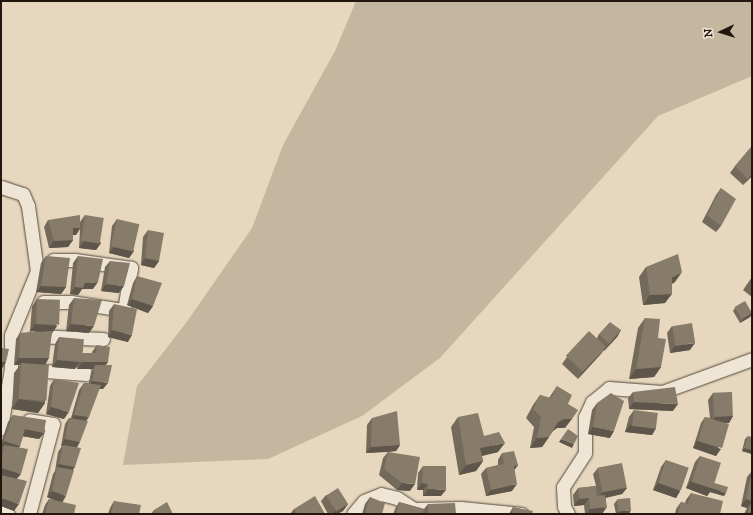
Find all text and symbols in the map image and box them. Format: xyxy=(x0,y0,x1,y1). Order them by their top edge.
north arrow xyxy=(701,12,741,52)
text: N xyxy=(702,28,716,38)

